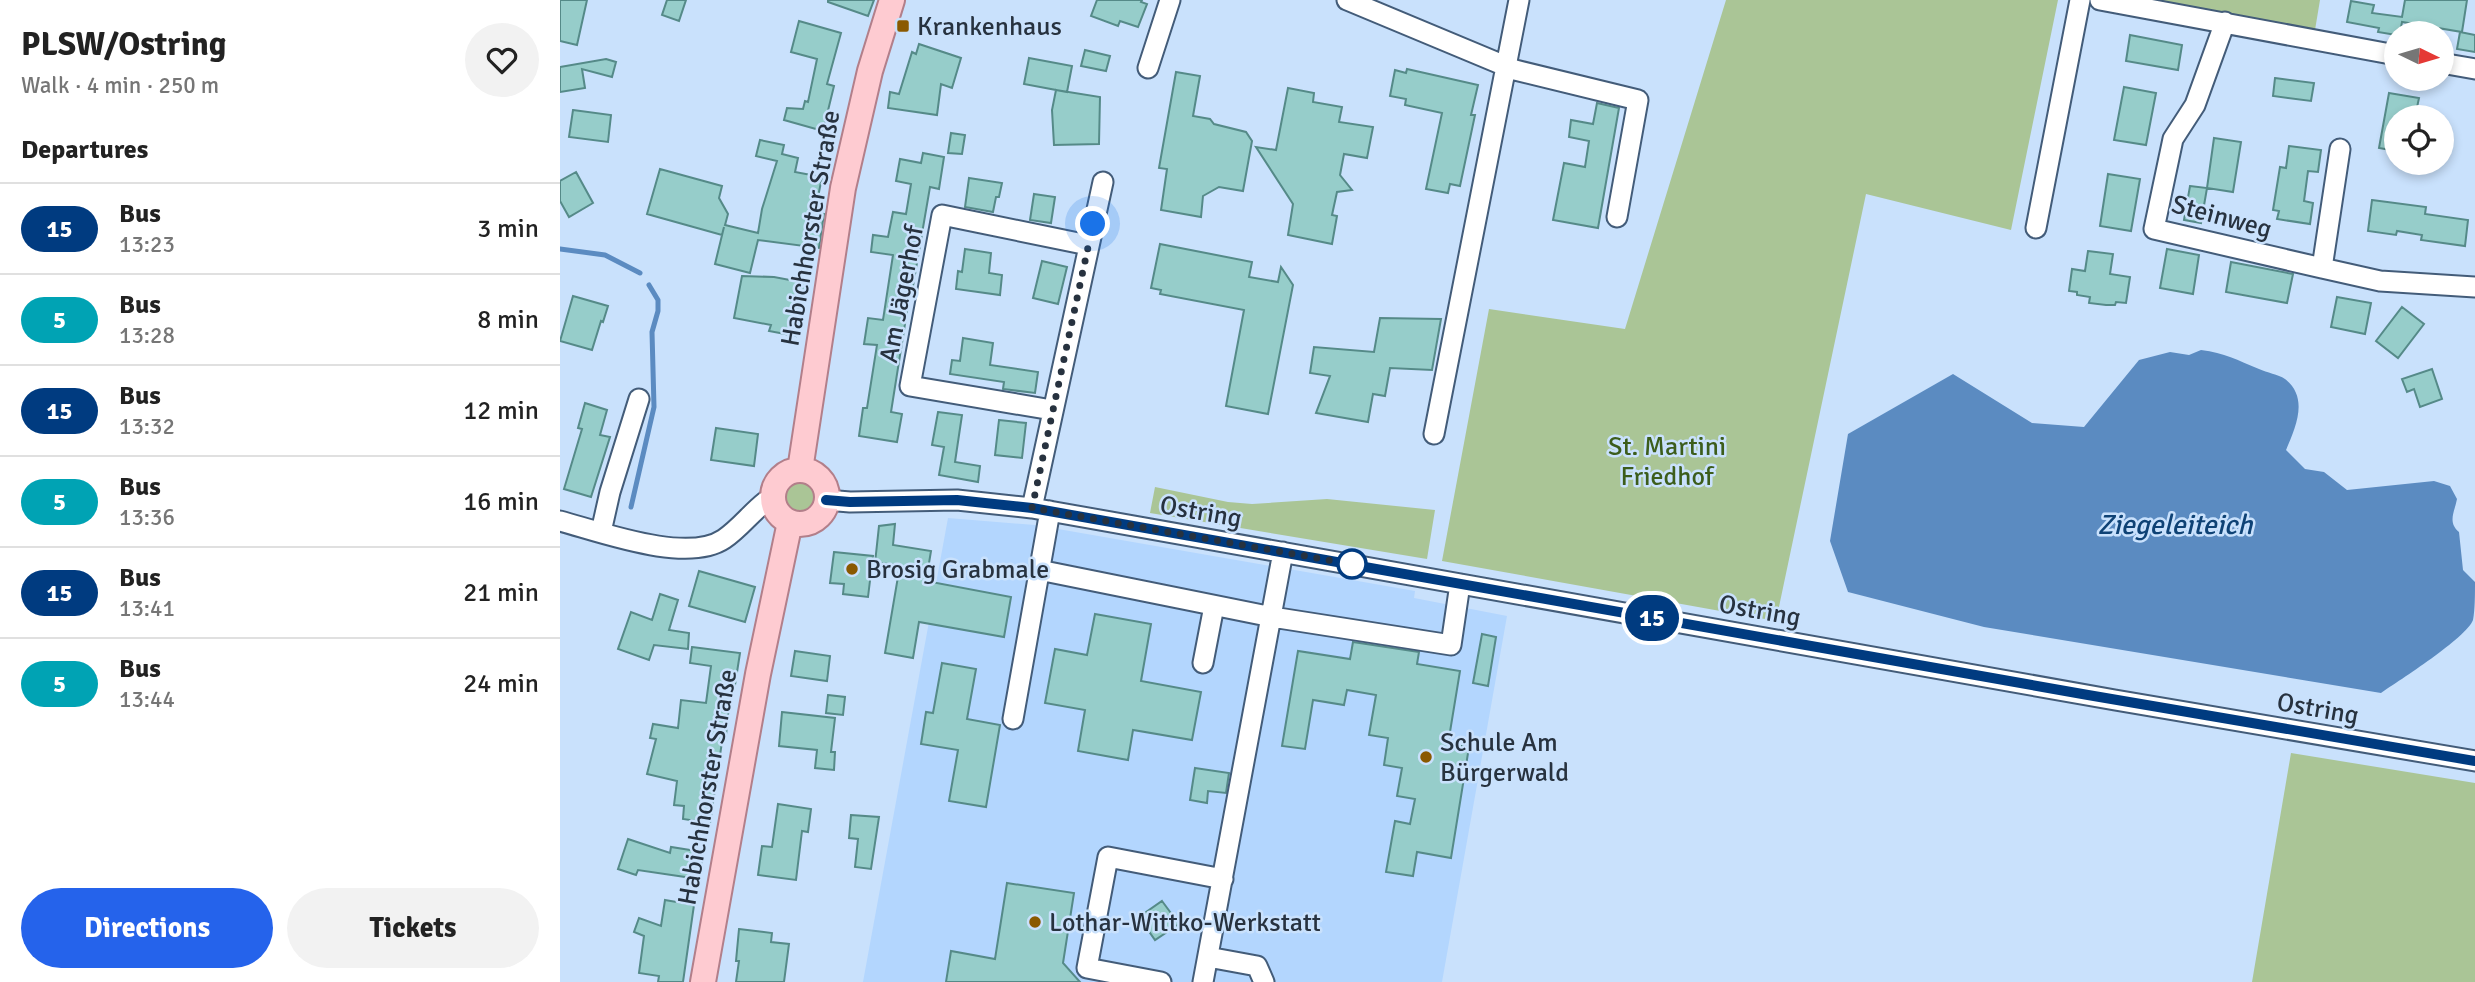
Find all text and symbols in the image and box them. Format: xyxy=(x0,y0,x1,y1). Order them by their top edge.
place label: Krankenhaus xyxy=(917,11,1062,43)
marker: Krankenhaus xyxy=(895,18,911,34)
north arrow xyxy=(2384,21,2454,91)
map controls xyxy=(2384,21,2454,175)
button: heart xyxy=(465,23,539,97)
text: PLSW/Ostring xyxy=(21,24,227,65)
text: Walk · 4 min · 250 m xyxy=(21,71,219,100)
button: locate xyxy=(2384,105,2454,175)
street label: Habichhorster Straße xyxy=(774,108,848,349)
text: Departures xyxy=(21,134,148,166)
street label: Steinweg xyxy=(2168,188,2275,246)
text: Bus xyxy=(119,198,161,230)
your location xyxy=(1075,206,1110,241)
text: 3 min xyxy=(477,213,539,245)
text: 15 xyxy=(47,214,72,244)
street label: Am Jägerhof xyxy=(873,222,931,365)
text: 13:23 xyxy=(119,230,175,259)
text: Bus xyxy=(119,289,161,321)
text: 8 min xyxy=(477,304,539,336)
text: 5 xyxy=(53,305,66,335)
text: 13:28 xyxy=(119,321,175,350)
text: Bus xyxy=(119,380,161,412)
text: 12 min xyxy=(463,395,539,427)
text: 15 xyxy=(47,396,72,426)
text: 13:32 xyxy=(119,412,175,441)
park label: St. Martini Friedhof xyxy=(1608,431,1726,493)
text: Bus xyxy=(119,471,161,503)
text: 16 min xyxy=(463,486,539,518)
text: 5 xyxy=(53,487,66,517)
street label: Ostring xyxy=(1157,489,1244,535)
text: 13:36 xyxy=(119,503,175,532)
water label: Ziegeleiteich xyxy=(2097,508,2253,542)
unlabelled marker xyxy=(1337,549,1367,579)
place label: Brosig Grabmale xyxy=(866,554,1049,586)
marker: Brosig Grabmale xyxy=(844,561,860,577)
text: Bus xyxy=(119,562,161,594)
text: 21 min xyxy=(463,577,539,609)
text: 15 xyxy=(47,578,72,608)
street label: Ostring xyxy=(1716,588,1803,634)
text: 13:41 xyxy=(119,594,175,623)
line badge: 15 xyxy=(1620,595,1684,641)
text: 15 xyxy=(1639,603,1665,633)
text: Bus xyxy=(119,653,161,685)
street label: Habichhorster Straße xyxy=(671,667,745,908)
text: 24 min xyxy=(463,668,539,700)
text: 5 xyxy=(53,669,66,699)
text: 13:44 xyxy=(119,685,175,714)
street label: Ostring xyxy=(2274,686,2361,732)
place label: Schule Am Bürgerwald xyxy=(1440,727,1569,789)
marker: Schule Am Bürgerwald xyxy=(1418,749,1434,765)
button: Directions xyxy=(21,888,273,968)
button: Tickets xyxy=(287,888,539,968)
place label: Lothar-Wittko-Werkstatt xyxy=(1049,907,1321,939)
marker: Lothar-Wittko-Werkstatt xyxy=(1027,914,1043,930)

